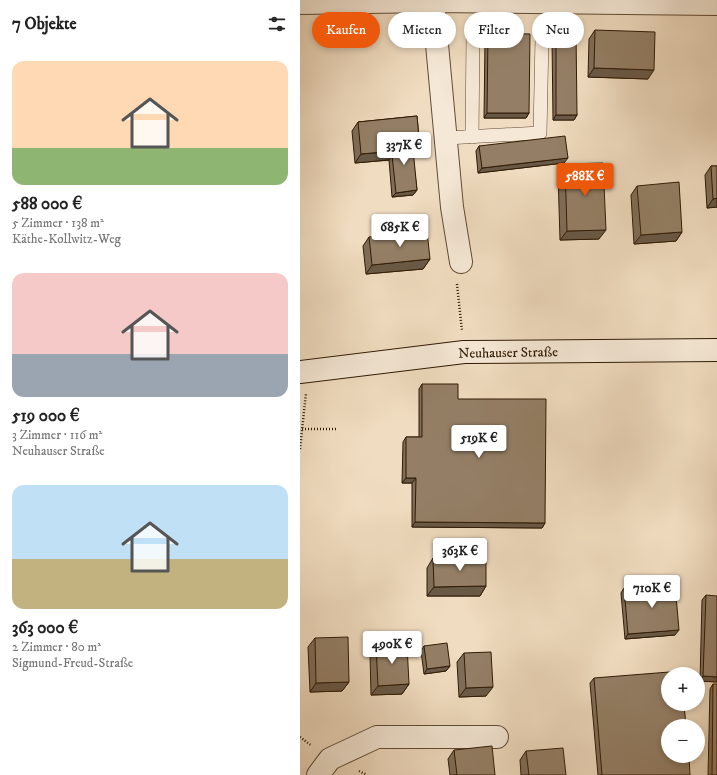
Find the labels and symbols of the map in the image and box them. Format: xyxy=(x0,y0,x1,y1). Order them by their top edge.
pin: 337K € xyxy=(371,132,437,166)
pin: 588K € xyxy=(552,163,618,197)
pin: 685K € xyxy=(367,214,433,248)
street label: Neuhauser Straße xyxy=(458,343,558,363)
pin: 519K € xyxy=(446,425,512,459)
pin: 363K € xyxy=(427,538,493,572)
pin: 710K € xyxy=(619,575,685,609)
pin: 490K € xyxy=(359,631,425,665)

